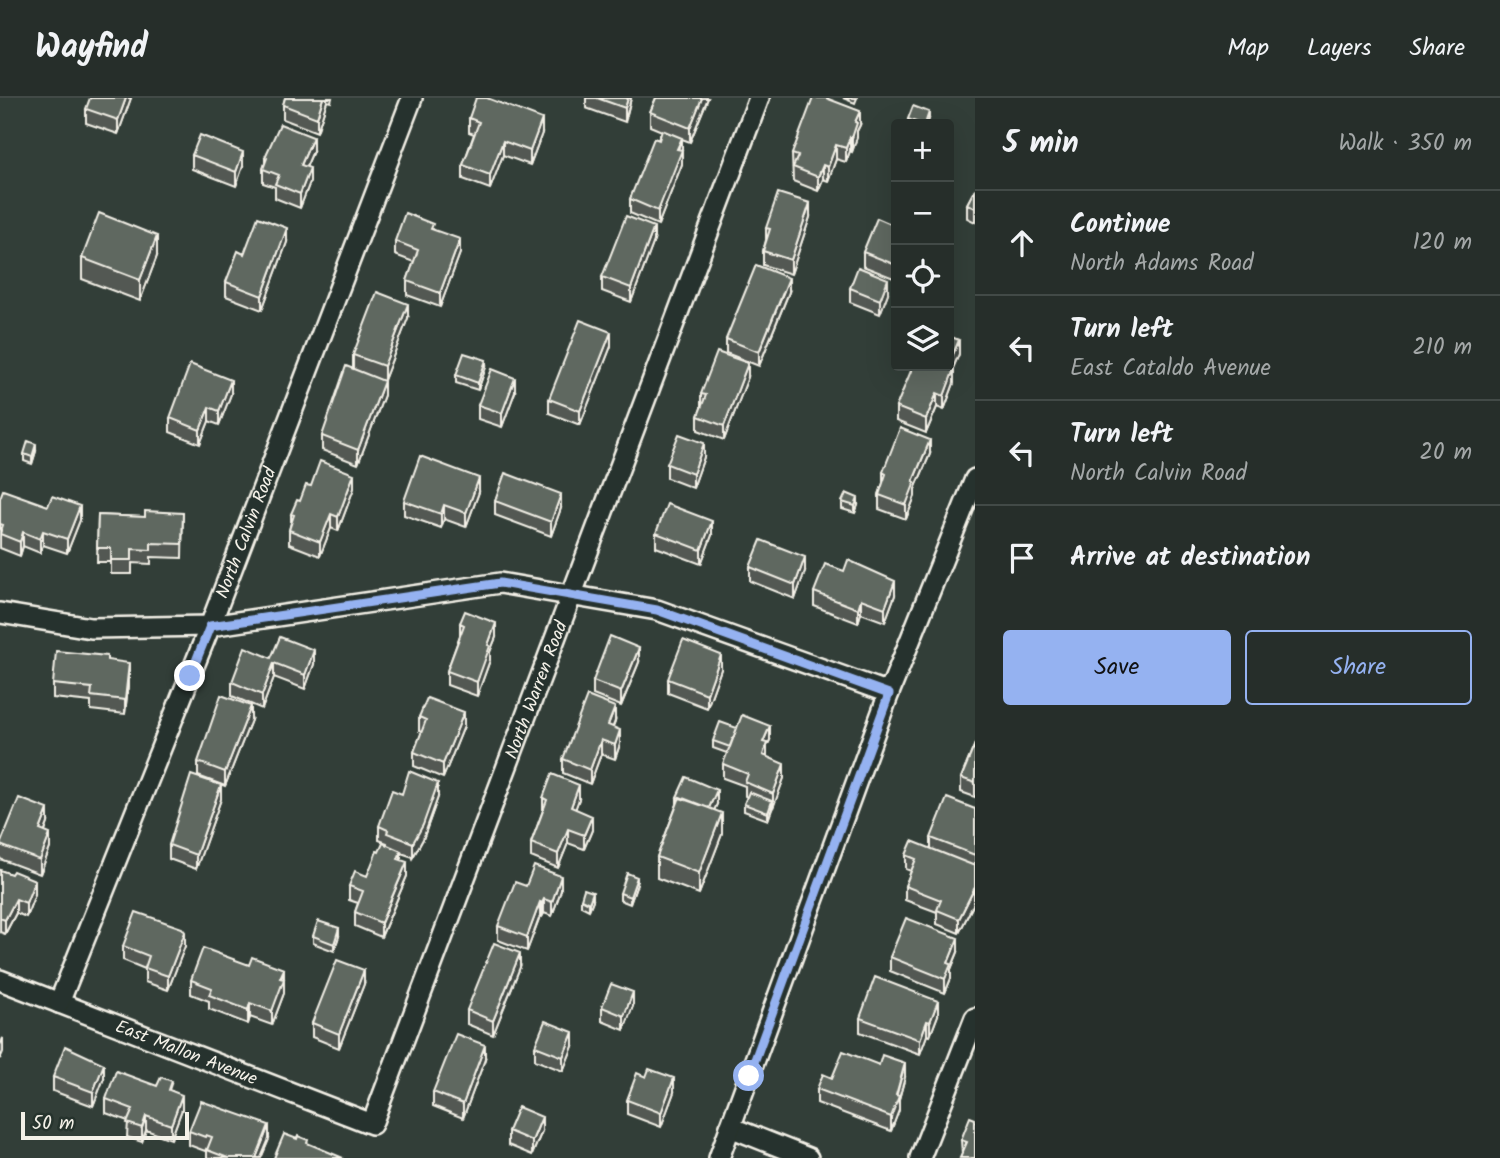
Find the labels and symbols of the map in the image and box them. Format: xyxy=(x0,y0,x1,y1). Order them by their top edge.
street label: North Calvin Road xyxy=(209,462,286,603)
street label: North Warren Road xyxy=(498,616,577,764)
route end xyxy=(174,660,205,691)
street label: East Mallon Avenue xyxy=(111,1013,261,1094)
route start xyxy=(733,1060,764,1091)
scale bar xyxy=(21,1109,189,1141)

